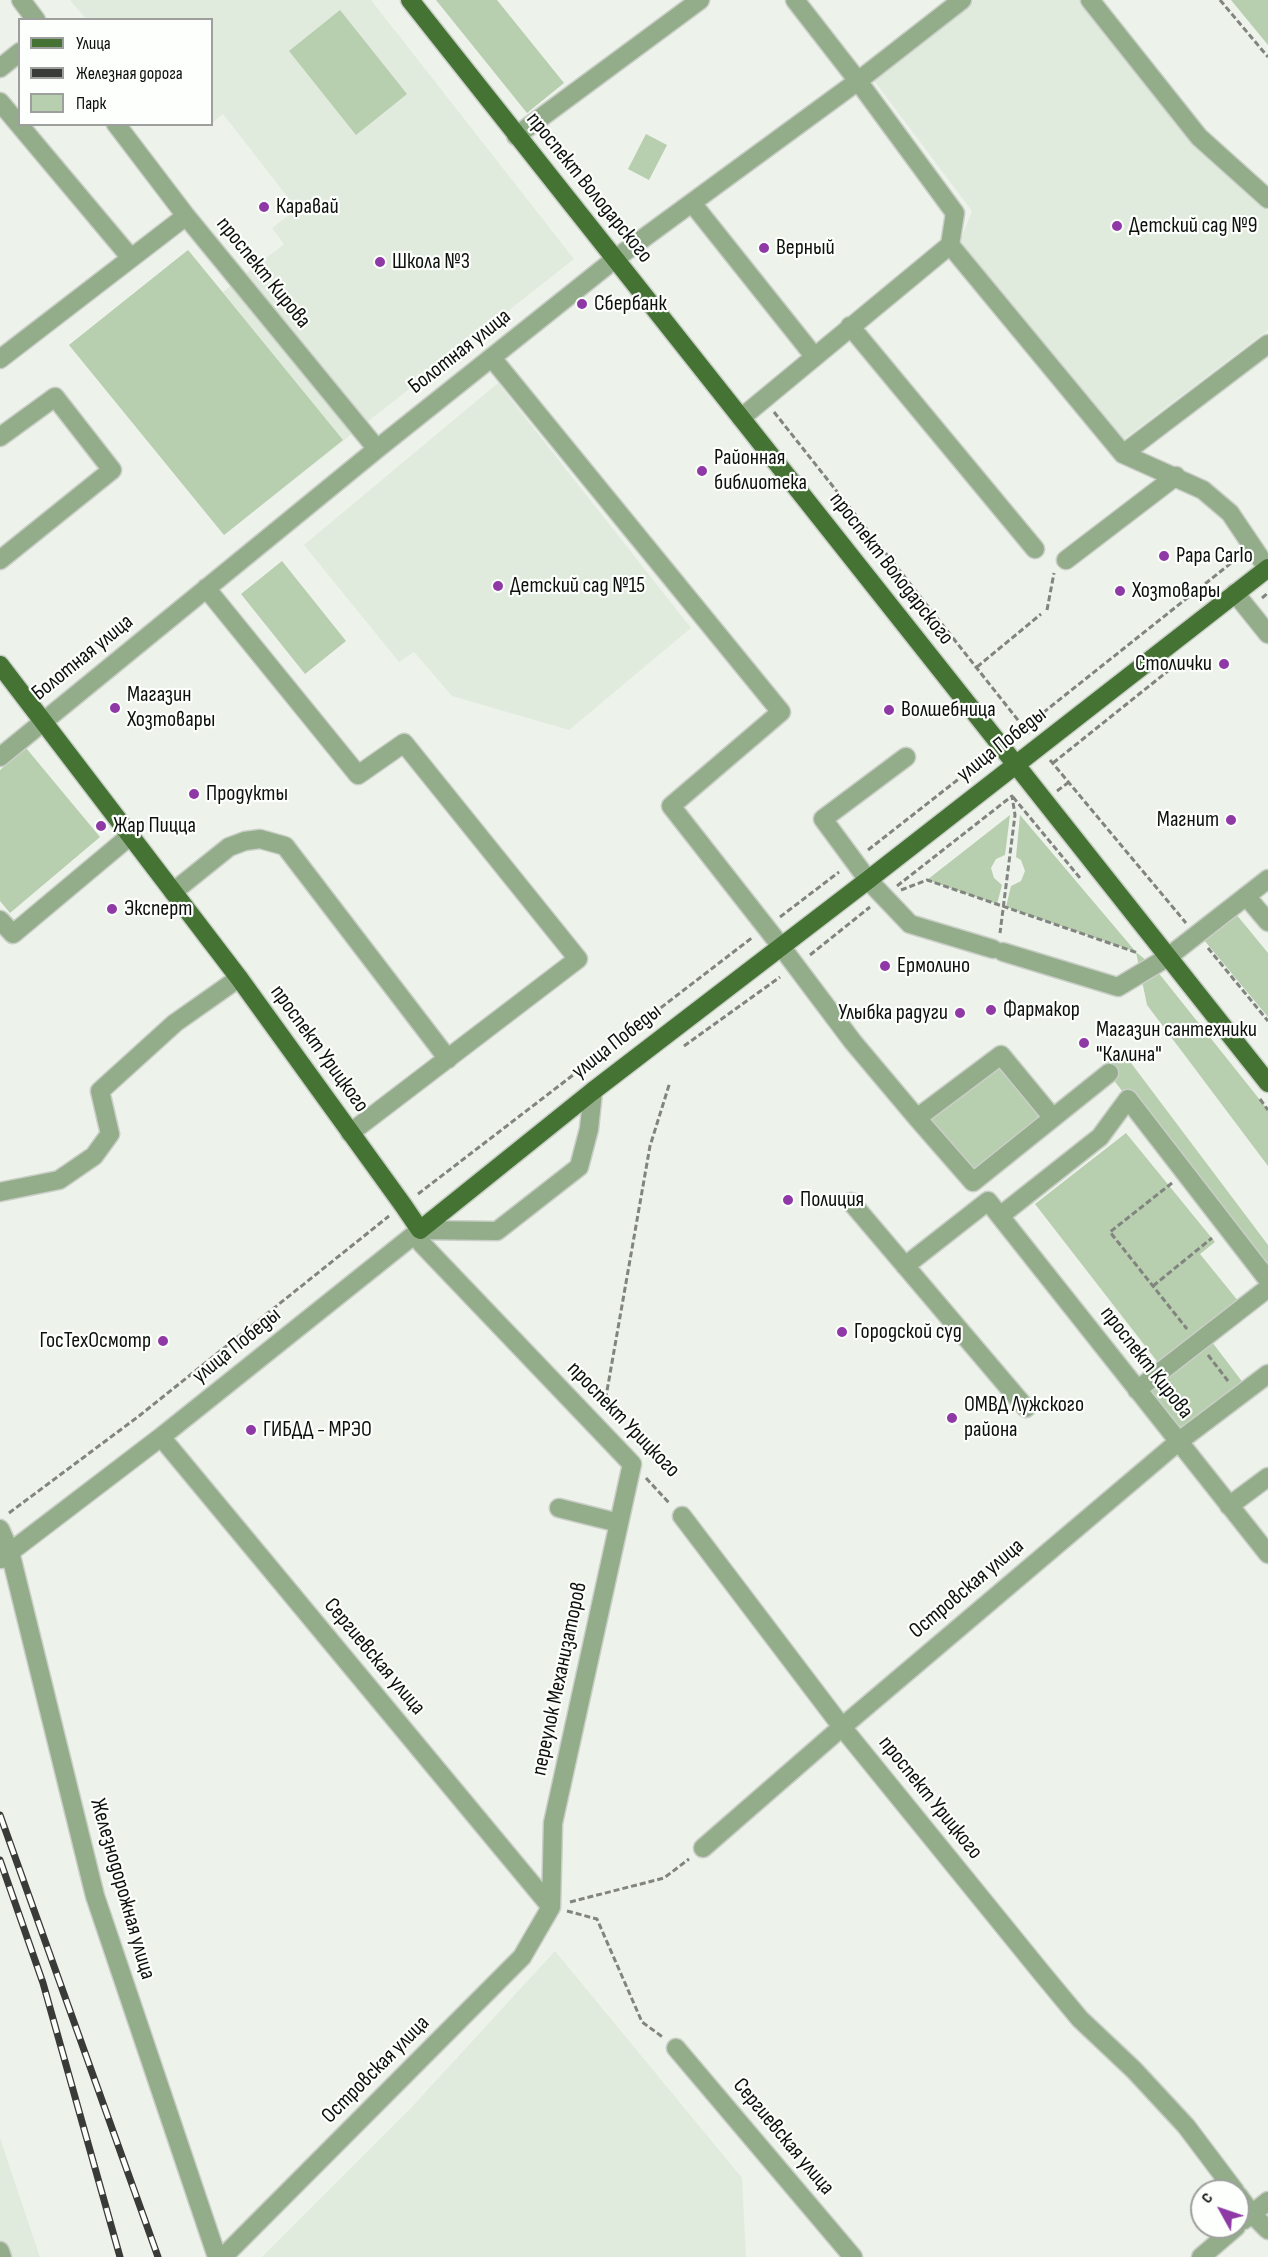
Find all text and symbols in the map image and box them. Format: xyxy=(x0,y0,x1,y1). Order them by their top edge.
legend xyxy=(18,18,213,126)
text: Улица xyxy=(76,33,111,54)
text: Железная дорога xyxy=(76,63,183,84)
text: Парк xyxy=(76,93,106,114)
street label: проспект Володарского xyxy=(520,107,658,269)
place label: Каравай xyxy=(276,194,339,220)
marker: Каравай xyxy=(257,200,271,214)
street label: проспект Кирова xyxy=(210,212,316,334)
place label: Детский сад №9 xyxy=(1129,213,1257,239)
marker: Детский сад №9 xyxy=(1110,219,1124,233)
place label: Верный xyxy=(776,235,835,261)
marker: Верный xyxy=(757,241,771,255)
place label: Школа №3 xyxy=(392,249,470,275)
marker: Школа №3 xyxy=(373,255,387,269)
place label: Сбербанк xyxy=(594,291,667,317)
marker: Сбербанк xyxy=(575,297,589,311)
street label: Болотная улица xyxy=(404,304,516,400)
place label: Районная библиотека xyxy=(714,445,807,496)
marker: Районная библиотека xyxy=(695,464,709,478)
street label: проспект Володарского xyxy=(823,487,959,651)
place label: Papa Carlo xyxy=(1176,543,1253,569)
marker: Papa Carlo xyxy=(1157,549,1171,563)
place label: Детский сад №15 xyxy=(510,573,645,599)
place label: Хозтовары xyxy=(1132,578,1220,604)
marker: Детский сад №15 xyxy=(491,579,505,593)
marker: Хозтовары xyxy=(1113,584,1127,598)
street label: Болотная улица xyxy=(27,609,139,707)
place label: Столички xyxy=(1135,651,1212,677)
marker: Столички xyxy=(1217,657,1231,671)
place label: Магазин Хозтовары xyxy=(127,682,215,734)
place label: Волшебница xyxy=(901,697,996,723)
marker: Магазин Хозтовары xyxy=(108,701,122,715)
street label: улица Победы xyxy=(952,702,1052,788)
marker: Волшебница xyxy=(882,703,896,717)
place label: Продукты xyxy=(206,781,288,807)
marker: Продукты xyxy=(187,787,201,801)
place label: Магнит xyxy=(1157,807,1219,833)
place label: Жар Пицца xyxy=(113,813,196,839)
marker: Магнит xyxy=(1224,813,1238,827)
marker: Жар Пицца xyxy=(94,819,108,833)
place label: Эксперт xyxy=(124,896,192,922)
marker: Эксперт xyxy=(105,902,119,916)
place label: Ермолино xyxy=(897,953,970,979)
marker: Ермолино xyxy=(878,959,892,973)
street label: проспект Урицкого xyxy=(264,980,374,1118)
place label: Фармакор xyxy=(1003,997,1080,1023)
street label: улица Победы xyxy=(567,999,667,1085)
place label: Улыбка радуги xyxy=(838,1000,948,1026)
marker: Фармакор xyxy=(984,1003,998,1017)
marker: Улыбка радуги xyxy=(953,1006,967,1020)
place label: Магазин сантехники "Калина" xyxy=(1096,1017,1257,1068)
marker: Магазин сантехники "Калина" xyxy=(1077,1036,1091,1050)
place label: Полиция xyxy=(800,1187,864,1213)
marker: Полиция xyxy=(781,1193,795,1207)
street label: улица Победы xyxy=(187,1302,287,1390)
street label: проспект Кирова xyxy=(1094,1302,1198,1424)
place label: Городской суд xyxy=(854,1319,962,1345)
marker: Городской суд xyxy=(835,1325,849,1339)
place label: ГосТехОсмотр xyxy=(39,1328,151,1354)
marker: ГосТехОсмотр xyxy=(156,1334,170,1348)
street label: проспект Урицкого xyxy=(561,1357,685,1483)
place label: ОМВД Лужского района xyxy=(964,1392,1084,1444)
marker: ОМВД Лужского района xyxy=(945,1411,959,1425)
place label: ГИБДД - МРЭО xyxy=(263,1417,372,1443)
marker: ГИБДД - МРЭО xyxy=(244,1423,258,1437)
street label: Островская улица xyxy=(904,1533,1030,1645)
street label: переулок Механизаторов xyxy=(527,1580,593,1778)
street label: Сергиевская улица xyxy=(318,1593,430,1721)
street label: проспект Урицкого xyxy=(872,1731,988,1865)
street label: Железнодорожная улица xyxy=(84,1796,160,1982)
street label: Островская улица xyxy=(317,2011,435,2129)
street label: Сергиевская улица xyxy=(727,2073,839,2201)
north arrow xyxy=(1190,2179,1250,2239)
text: С xyxy=(1197,2189,1217,2208)

